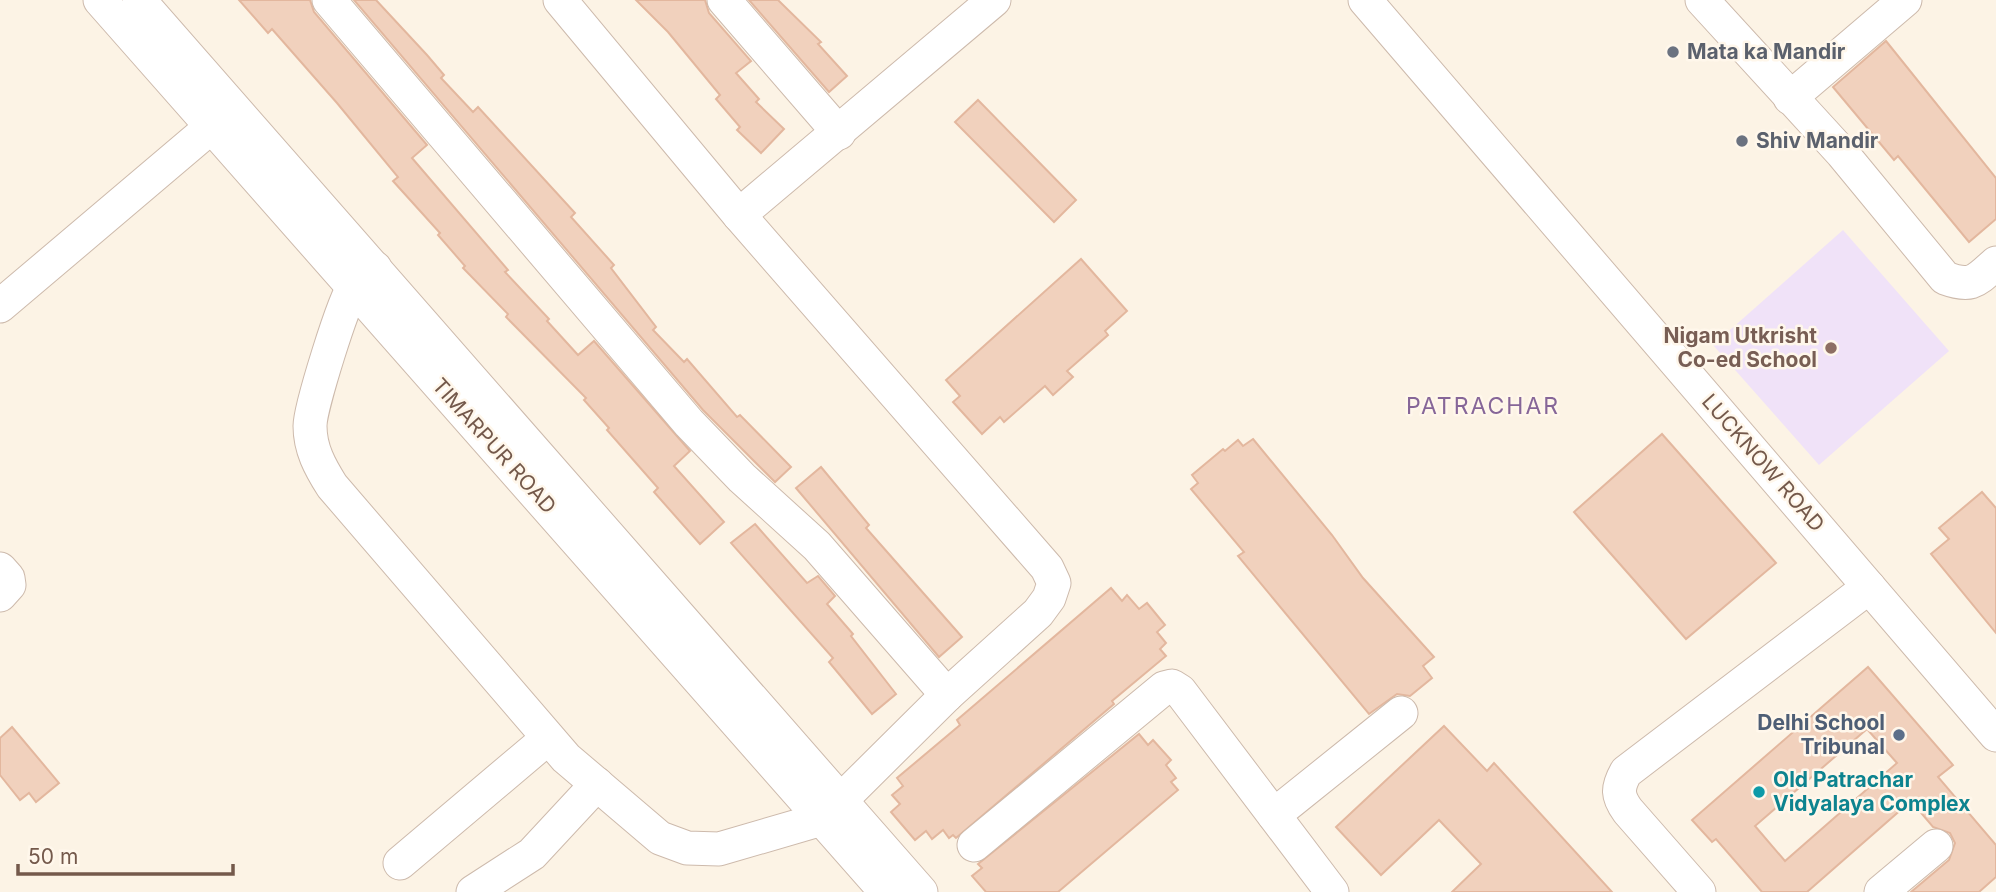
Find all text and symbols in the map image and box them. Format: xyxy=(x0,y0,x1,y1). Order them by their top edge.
place label: Mata ka Mandir xyxy=(1687,39,1846,64)
marker: Mata ka Mandir xyxy=(1665,44,1681,60)
place label: Shiv Mandir xyxy=(1756,128,1879,153)
marker: Shiv Mandir xyxy=(1734,133,1750,149)
place label: Nigam Utkrisht Co-ed School xyxy=(1663,323,1817,372)
marker: Nigam Utkrisht Co-ed School xyxy=(1823,340,1839,356)
street label: TIMARPUR ROAD xyxy=(427,373,562,518)
street label: LUCKNOW ROAD xyxy=(1697,389,1830,537)
district label: PATRACHAR xyxy=(1406,392,1560,420)
place label: Delhi School Tribunal xyxy=(1757,710,1885,759)
marker: Delhi School Tribunal xyxy=(1891,727,1907,743)
place label: Old Patrachar Vidyalaya Complex xyxy=(1773,767,1970,816)
marker: Old Patrachar Vidyalaya Complex xyxy=(1751,784,1767,800)
scale bar xyxy=(18,832,233,876)
text: 50 m xyxy=(28,844,78,869)

